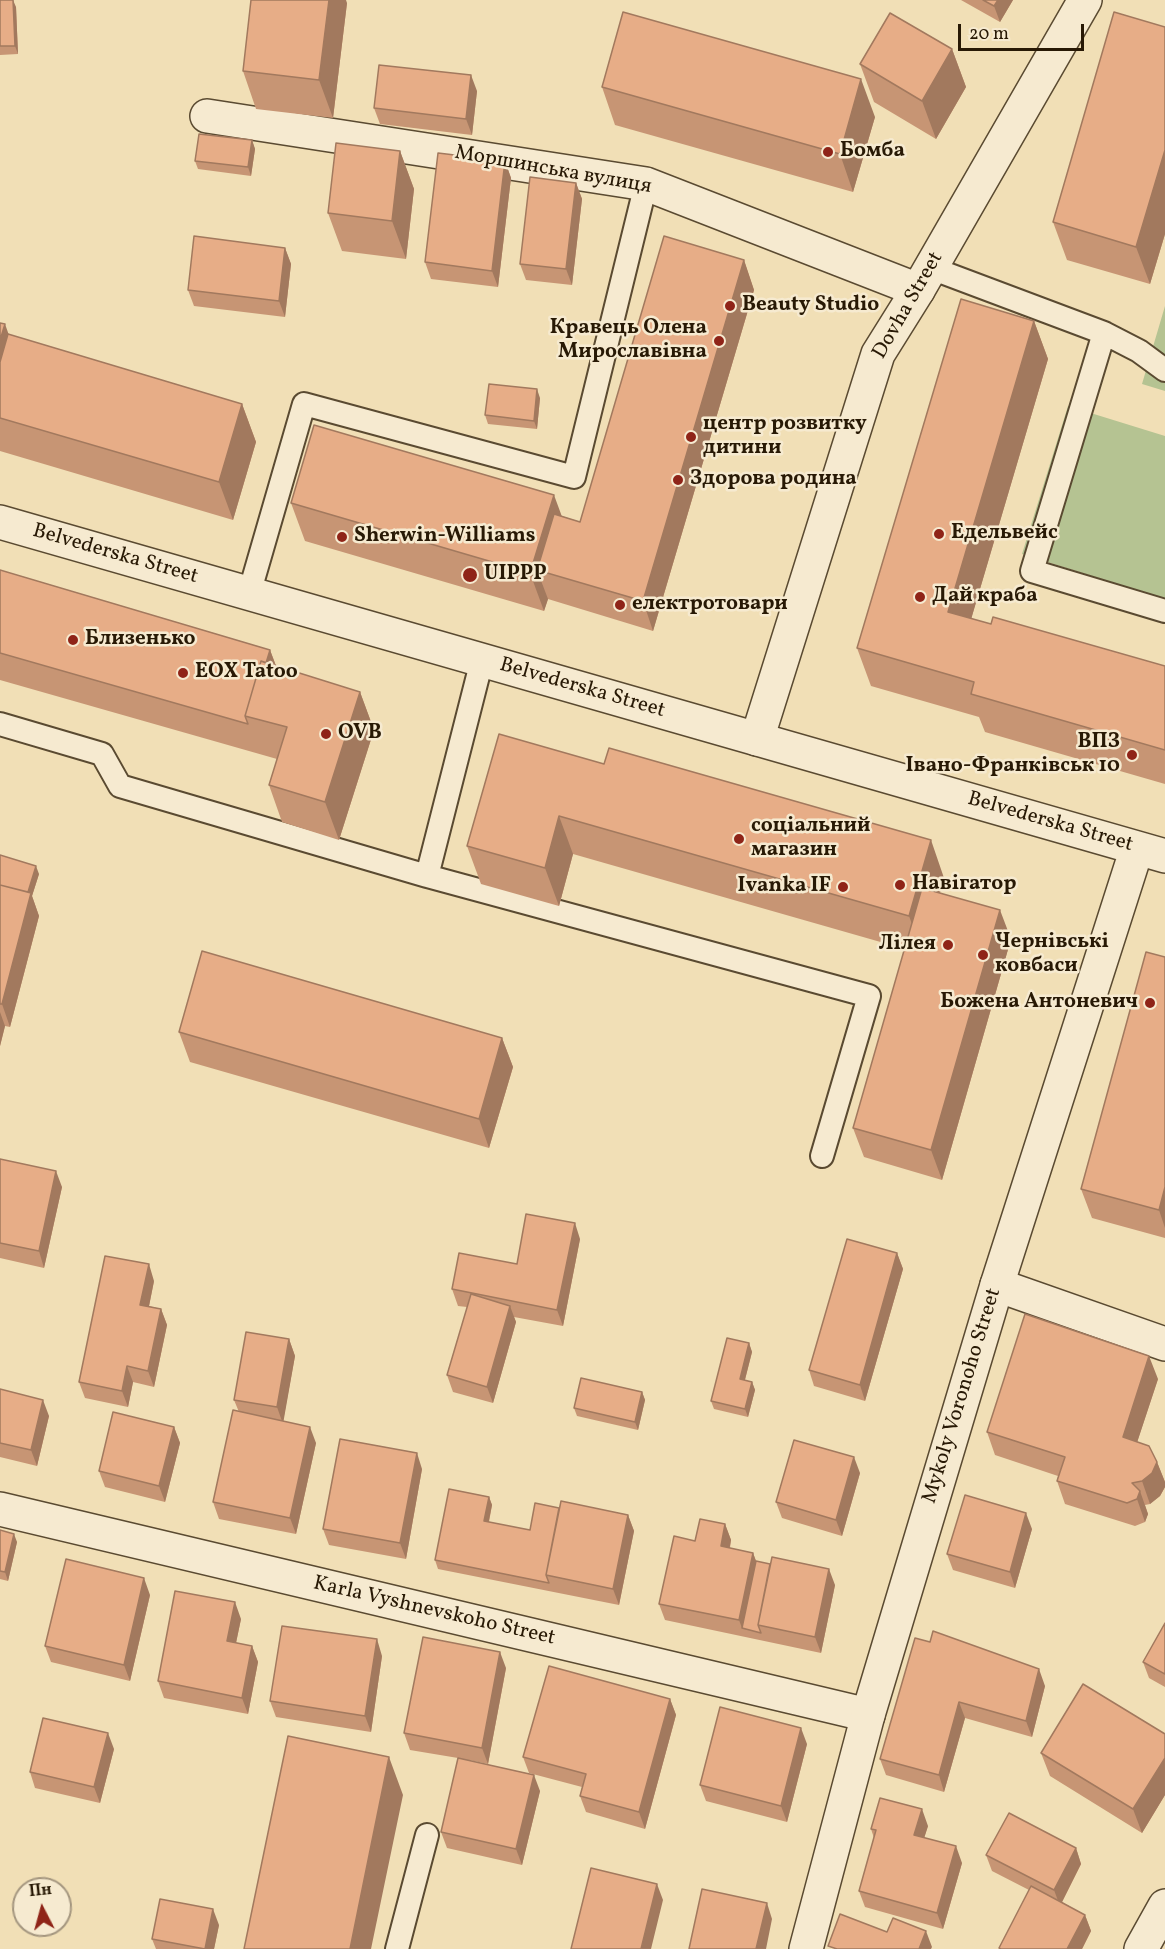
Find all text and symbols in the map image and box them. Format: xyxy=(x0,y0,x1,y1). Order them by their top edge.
scale bar xyxy=(961,12,1087,50)
text: 20 m xyxy=(969,22,1009,47)
place label: Бомба xyxy=(840,139,905,165)
street label: Моршинська вулиця xyxy=(453,141,653,201)
marker: Бомба xyxy=(821,145,835,159)
street label: Dovha Street xyxy=(868,248,950,364)
place label: Beauty Studio xyxy=(742,293,879,319)
marker: Beauty Studio xyxy=(723,299,737,313)
place label: Кравець Олена Мирославівна xyxy=(550,316,707,366)
marker: Кравець Олена Мирославівна xyxy=(712,334,726,348)
place label: центр розвитку дитини xyxy=(703,412,867,462)
marker: центр розвитку дитини xyxy=(684,430,698,444)
place label: Здорова родина xyxy=(690,467,857,493)
marker: Здорова родина xyxy=(671,473,685,487)
street label: Belvederska Street xyxy=(29,519,201,591)
place label: Едельвейс xyxy=(951,521,1058,547)
place label: Sherwin-Williams xyxy=(354,524,535,550)
marker: Едельвейс xyxy=(932,527,946,541)
marker: Sherwin-Williams xyxy=(335,530,349,544)
place label: UIPPP xyxy=(484,562,547,588)
marker: UIPPP xyxy=(461,566,479,584)
place label: Дай краба xyxy=(932,584,1038,610)
marker: Дай краба xyxy=(913,590,927,604)
place label: електротовари xyxy=(632,592,788,618)
marker: електротовари xyxy=(613,598,627,612)
place label: Близенько xyxy=(85,627,195,653)
marker: Близенько xyxy=(66,633,80,647)
street label: Belvederska Street xyxy=(496,653,668,725)
place label: EOX Tatoo xyxy=(195,660,298,686)
marker: EOX Tatoo xyxy=(176,666,190,680)
place label: OVB xyxy=(338,721,382,747)
marker: OVB xyxy=(319,727,333,741)
place label: ВПЗ Івано-Франківськ 10 xyxy=(906,730,1120,780)
marker: ВПЗ Івано-Франківськ 10 xyxy=(1125,748,1139,762)
street label: Belvederska Street xyxy=(964,787,1136,859)
place label: соціальний магазин xyxy=(751,814,871,864)
marker: соціальний магазин xyxy=(732,832,746,846)
place label: Навігатор xyxy=(912,872,1016,898)
place label: Ivanka IF xyxy=(737,874,831,900)
marker: Навігатор xyxy=(893,878,907,892)
marker: Ivanka IF xyxy=(836,880,850,894)
place label: Чернівські ковбаси xyxy=(995,930,1109,980)
place label: Лілея xyxy=(879,932,936,958)
marker: Лілея xyxy=(941,938,955,952)
marker: Чернівські ковбаси xyxy=(976,948,990,962)
place label: Божена Антоневич xyxy=(940,990,1138,1016)
marker: Божена Антоневич xyxy=(1143,996,1157,1010)
street label: Mykoly Voronoho Street xyxy=(918,1285,1008,1507)
street label: Karla Vyshnevskoho Street xyxy=(311,1572,557,1652)
north arrow xyxy=(12,1877,72,1937)
text: Пн xyxy=(28,1879,53,1903)

